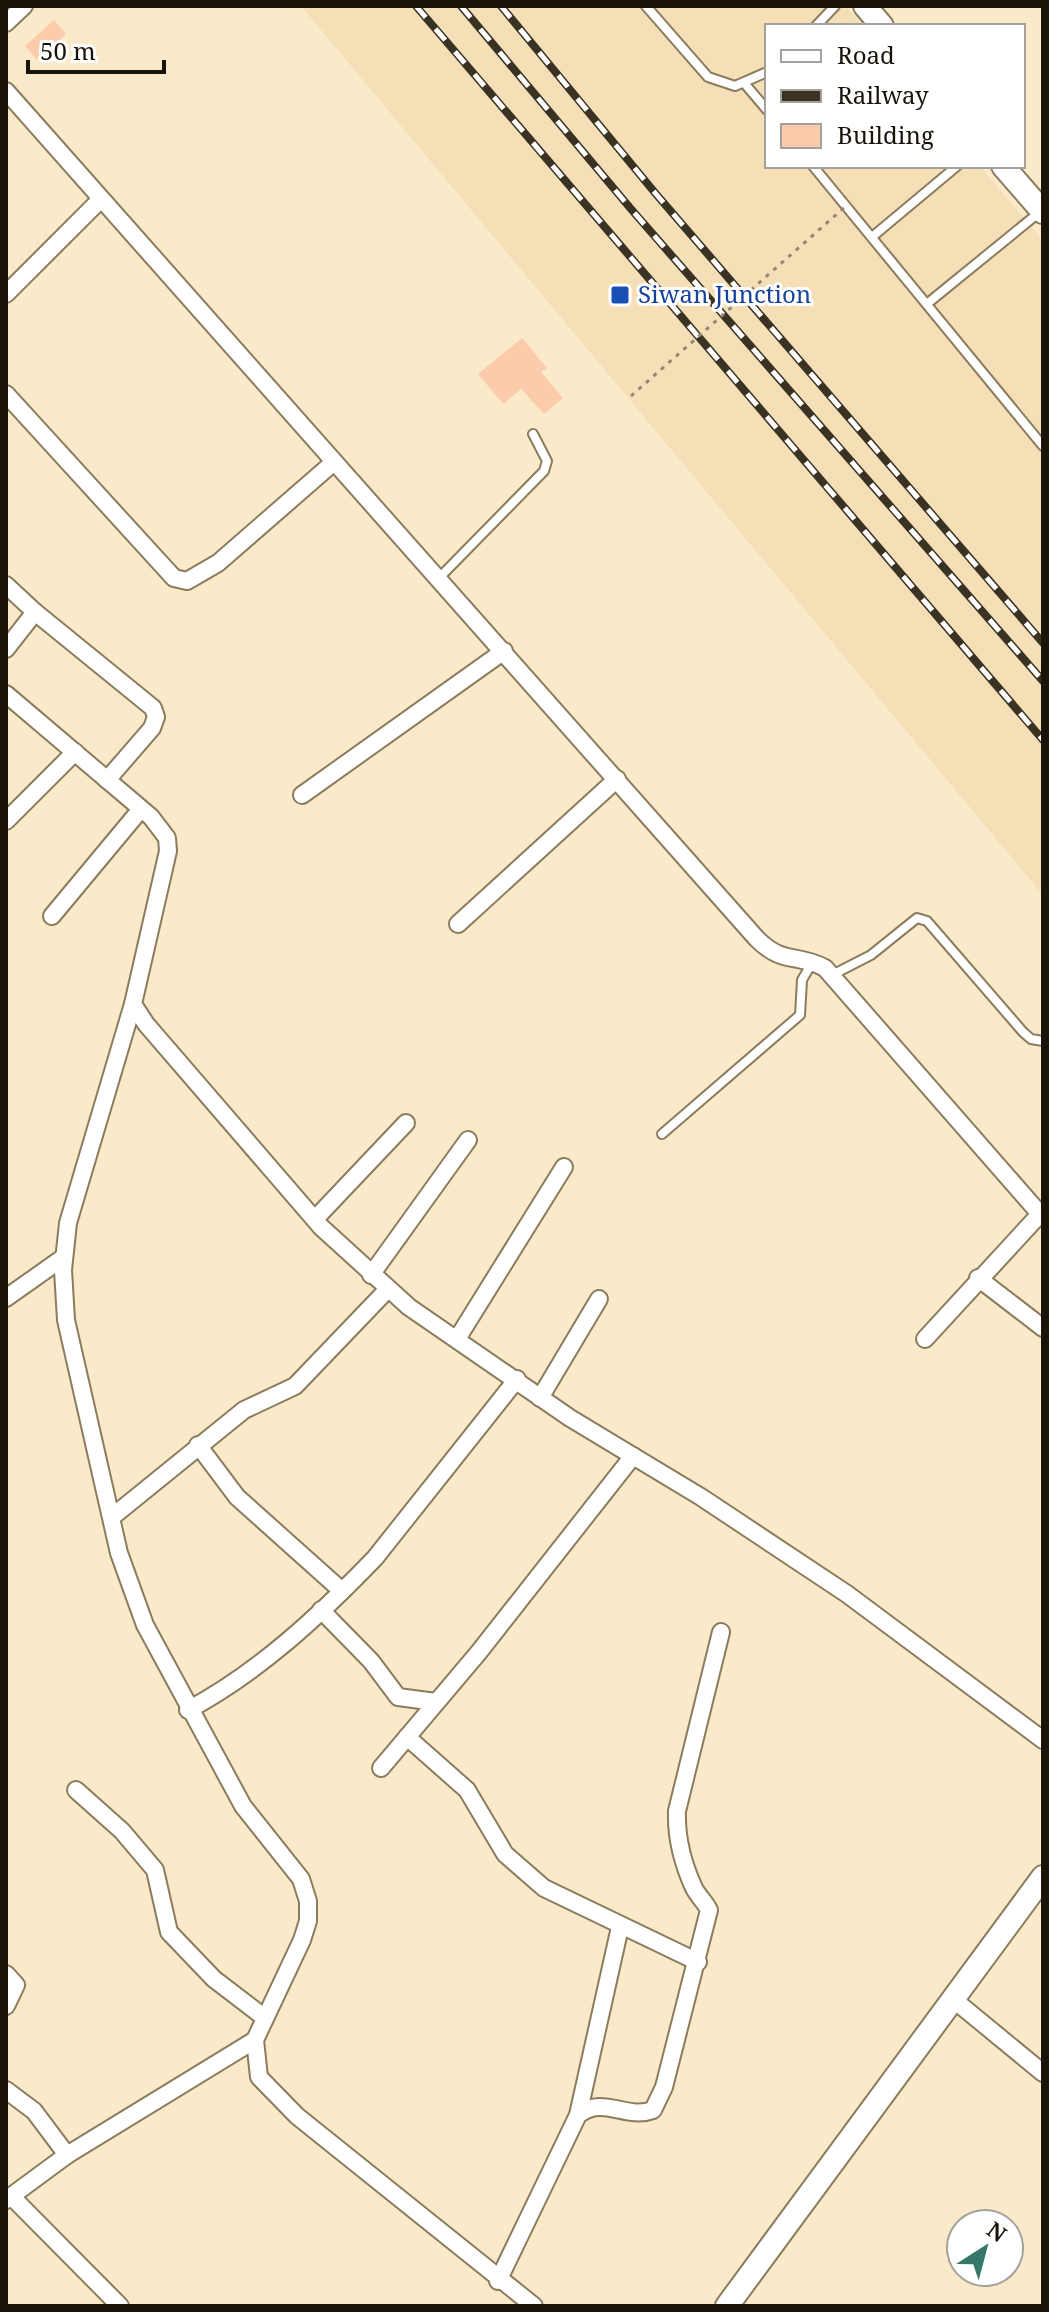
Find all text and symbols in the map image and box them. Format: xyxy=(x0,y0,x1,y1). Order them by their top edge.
scale bar xyxy=(28,24,164,74)
legend xyxy=(765,24,1025,168)
text: 50 m xyxy=(40,34,96,67)
text: Road xyxy=(837,38,895,71)
text: Railway xyxy=(837,78,929,111)
text: Building xyxy=(837,118,934,151)
place label: Siwan Junction xyxy=(638,277,811,310)
marker: Siwan Junction xyxy=(609,284,631,306)
north arrow xyxy=(945,2208,1025,2288)
text: N xyxy=(982,2214,1013,2248)

